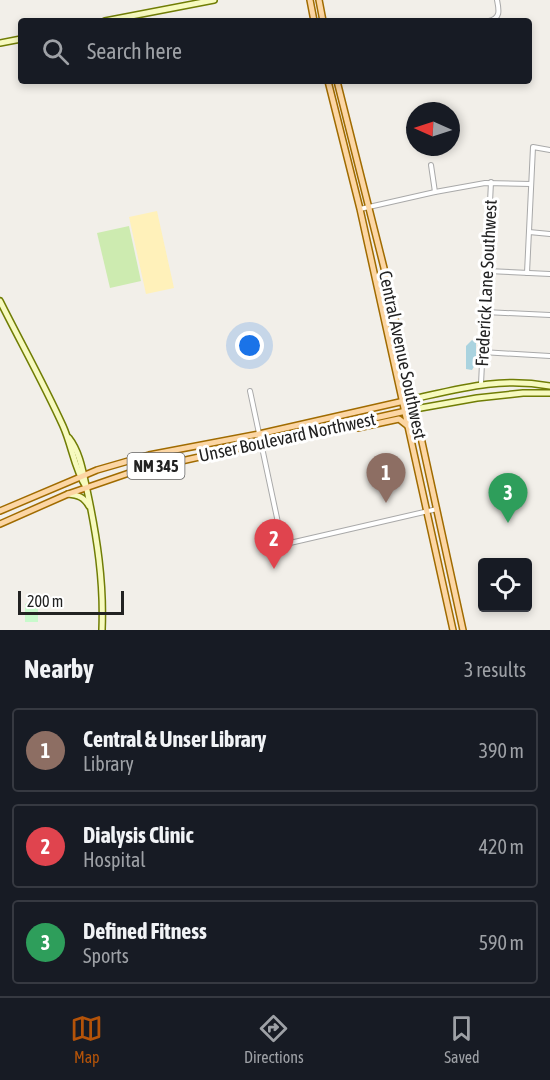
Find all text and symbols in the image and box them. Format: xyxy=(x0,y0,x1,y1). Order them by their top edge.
search box xyxy=(18,18,532,84)
icon: search xyxy=(39,35,72,68)
text: Search here xyxy=(87,38,182,64)
north arrow xyxy=(406,102,460,156)
street label: Frederick Lane Southwest xyxy=(471,199,501,367)
street label: Central Avenue Southwest xyxy=(375,269,431,441)
your location xyxy=(235,331,264,360)
street label: Unser Boulevard Northwest xyxy=(197,408,377,466)
road number: NM 345 xyxy=(128,453,184,479)
pin: 1 xyxy=(366,454,406,503)
pin: 3 xyxy=(488,474,528,523)
pin: 2 xyxy=(254,520,294,569)
map controls xyxy=(478,558,532,612)
button: locate xyxy=(478,558,532,612)
scale bar xyxy=(18,588,124,616)
text: 200 m xyxy=(27,592,63,610)
text: Nearby xyxy=(24,654,94,684)
text: 3 results xyxy=(464,658,526,681)
text: Central & Unser Library xyxy=(83,726,266,752)
text: 1 xyxy=(41,739,50,762)
text: 390 m xyxy=(479,739,524,762)
text: Library xyxy=(83,752,134,775)
text: Dialysis Clinic xyxy=(83,822,194,848)
text: 2 xyxy=(41,835,50,858)
text: 420 m xyxy=(479,835,524,858)
text: Hospital xyxy=(83,848,146,871)
text: Defined Fitness xyxy=(83,918,207,944)
text: 3 xyxy=(41,931,50,954)
text: 590 m xyxy=(479,931,524,954)
text: Sports xyxy=(83,944,129,967)
tab: Map xyxy=(70,1012,103,1066)
tab: Directions xyxy=(244,1012,304,1066)
tab: Saved xyxy=(444,1012,480,1066)

